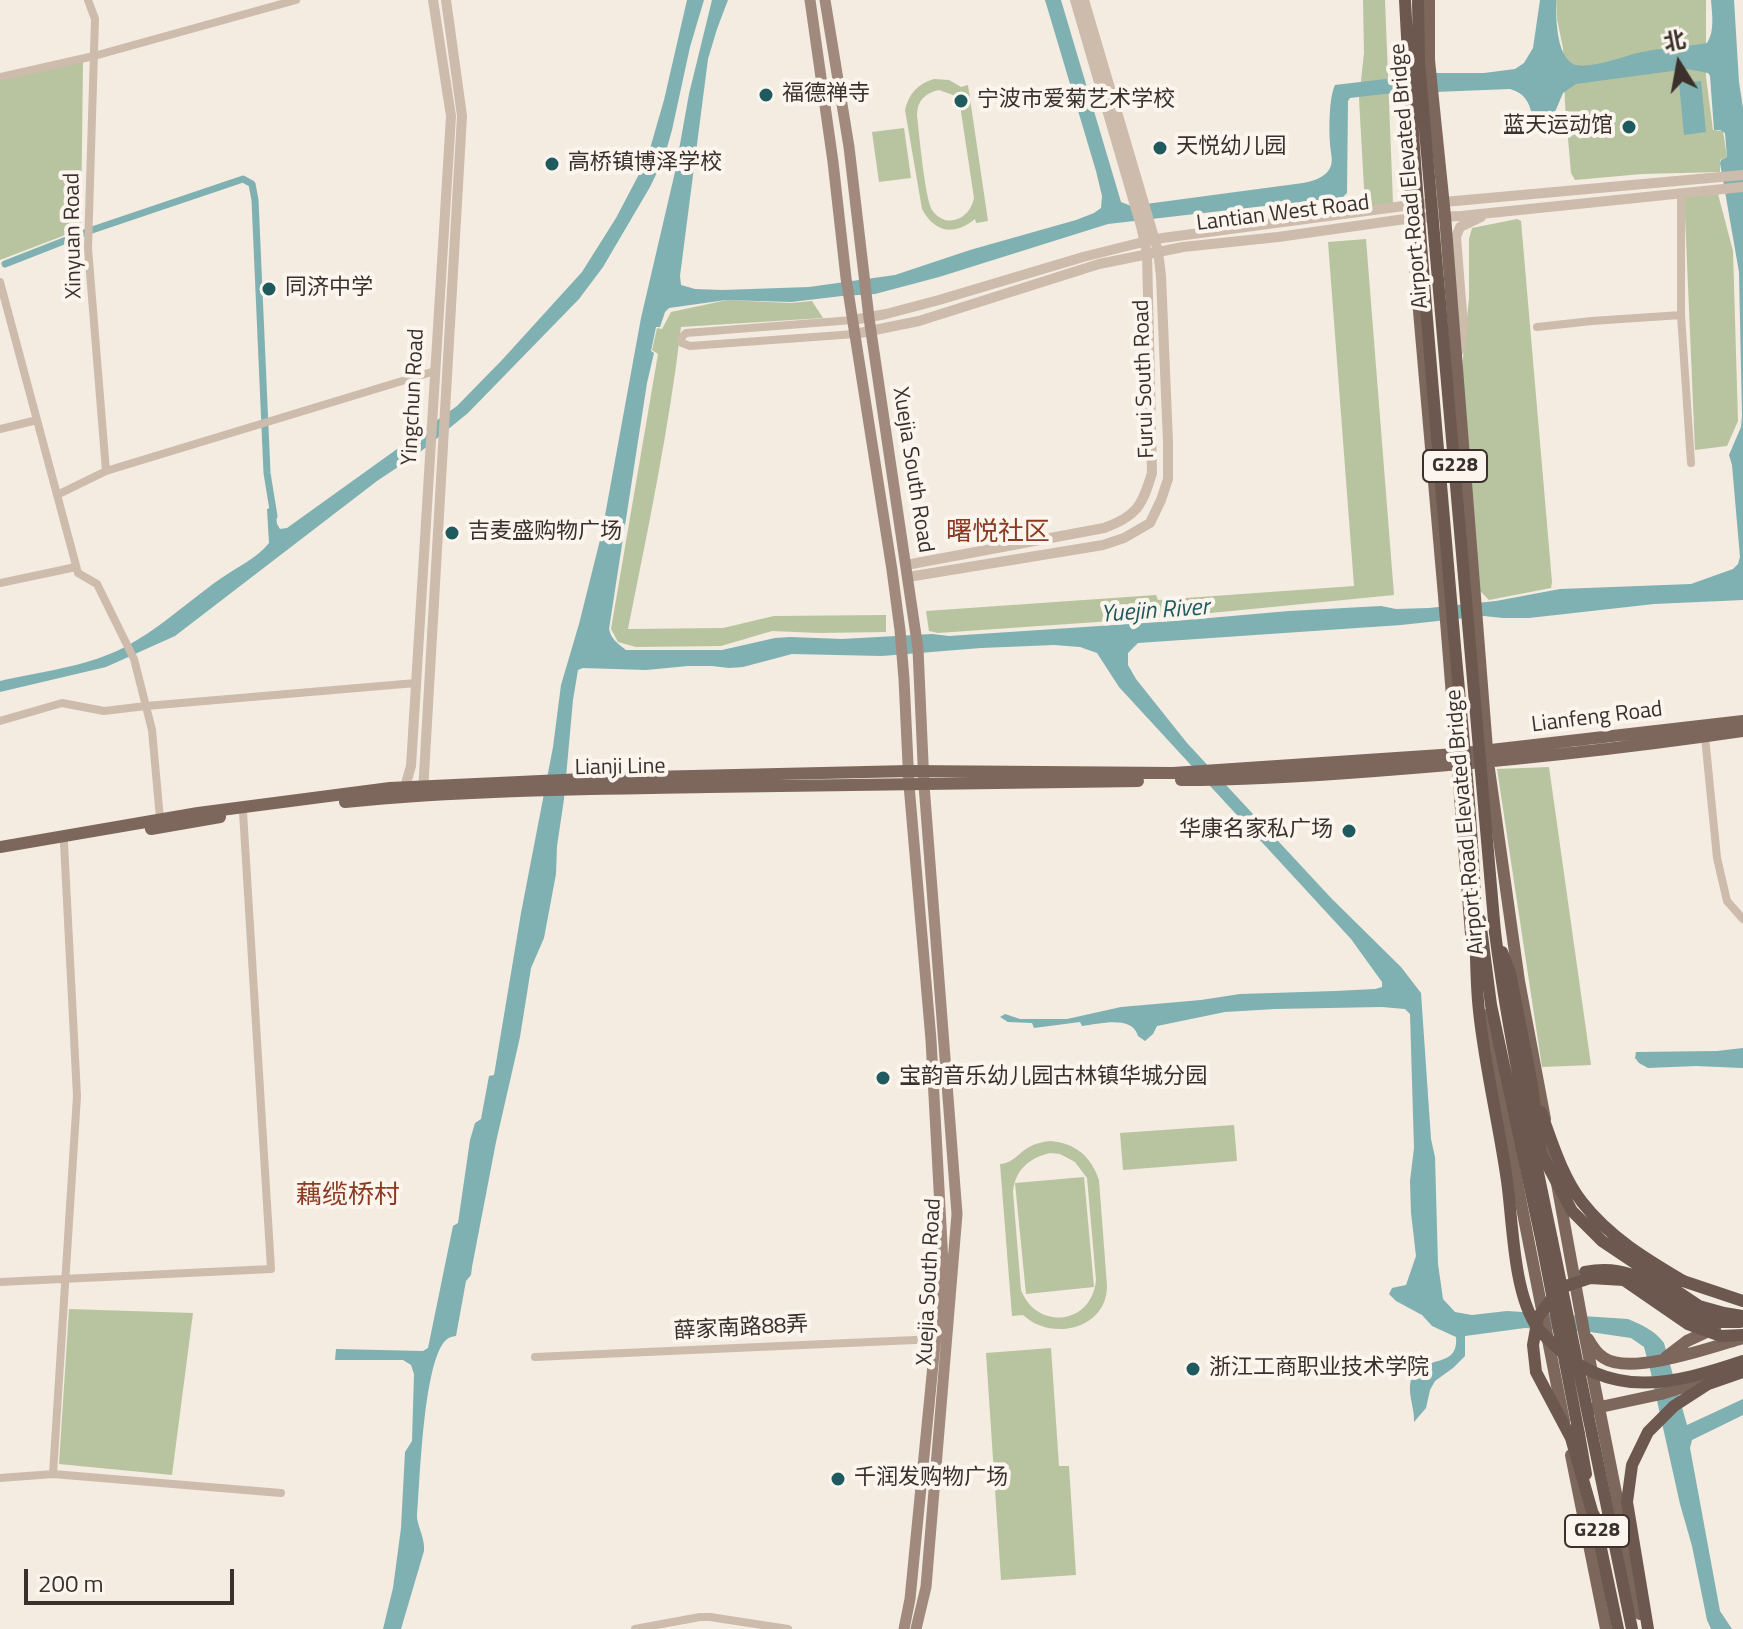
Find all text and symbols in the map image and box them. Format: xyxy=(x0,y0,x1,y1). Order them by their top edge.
text: 北 xyxy=(1660,22,1688,59)
north arrow xyxy=(1639,24,1719,104)
street label: Airport Road Elevated Bridge xyxy=(1385,42,1435,310)
place label: 福德禅寺 xyxy=(782,82,870,108)
marker: 福德禅寺 xyxy=(757,86,775,104)
place label: 宁波市爱菊艺术学校 xyxy=(977,88,1175,114)
marker: 宁波市爱菊艺术学校 xyxy=(952,92,970,110)
place label: 蓝天运动馆 xyxy=(1503,114,1613,140)
marker: 蓝天运动馆 xyxy=(1620,118,1638,136)
place label: 天悦幼儿园 xyxy=(1176,135,1286,161)
marker: 天悦幼儿园 xyxy=(1151,139,1169,157)
place label: 高桥镇博泽学校 xyxy=(568,151,722,177)
marker: 高桥镇博泽学校 xyxy=(543,155,561,173)
street label: Xinyuan Road xyxy=(60,173,88,299)
street label: Lantian West Road xyxy=(1195,190,1371,238)
place label: 同济中学 xyxy=(285,276,373,302)
marker: 同济中学 xyxy=(260,280,278,298)
street label: Furui South Road xyxy=(1129,299,1161,459)
street label: Yingchun Road xyxy=(397,328,431,466)
street label: Xuejia South Road xyxy=(886,385,938,555)
road number: G228 xyxy=(1423,450,1487,482)
district label: 曙悦社区 xyxy=(946,518,1050,550)
place label: 吉麦盛购物广场 xyxy=(468,520,622,546)
marker: 吉麦盛购物广场 xyxy=(443,524,461,542)
water label: Yuejin River xyxy=(1100,594,1210,630)
street label: Airport Road Elevated Bridge xyxy=(1441,688,1491,956)
street label: Lianfeng Road xyxy=(1530,697,1664,739)
street label: Lianji Line xyxy=(574,754,666,782)
place label: 华康名家私广场 xyxy=(1179,818,1333,844)
marker: 华康名家私广场 xyxy=(1340,822,1358,840)
place label: 宝韵音乐幼儿园古林镇华城分园 xyxy=(899,1065,1207,1091)
marker: 宝韵音乐幼儿园古林镇华城分园 xyxy=(874,1069,892,1087)
district label: 藕缆桥村 xyxy=(296,1181,400,1213)
street label: Xuejia South Road xyxy=(912,1198,948,1366)
street label: 薛家南路88弄 xyxy=(673,1312,809,1346)
place label: 浙江工商职业技术学院 xyxy=(1209,1356,1429,1382)
marker: 浙江工商职业技术学院 xyxy=(1184,1360,1202,1378)
place label: 千润发购物广场 xyxy=(854,1466,1008,1492)
marker: 千润发购物广场 xyxy=(829,1470,847,1488)
road number: G228 xyxy=(1565,1515,1629,1547)
scale bar xyxy=(28,1553,238,1603)
text: 200 m xyxy=(38,1565,104,1601)

